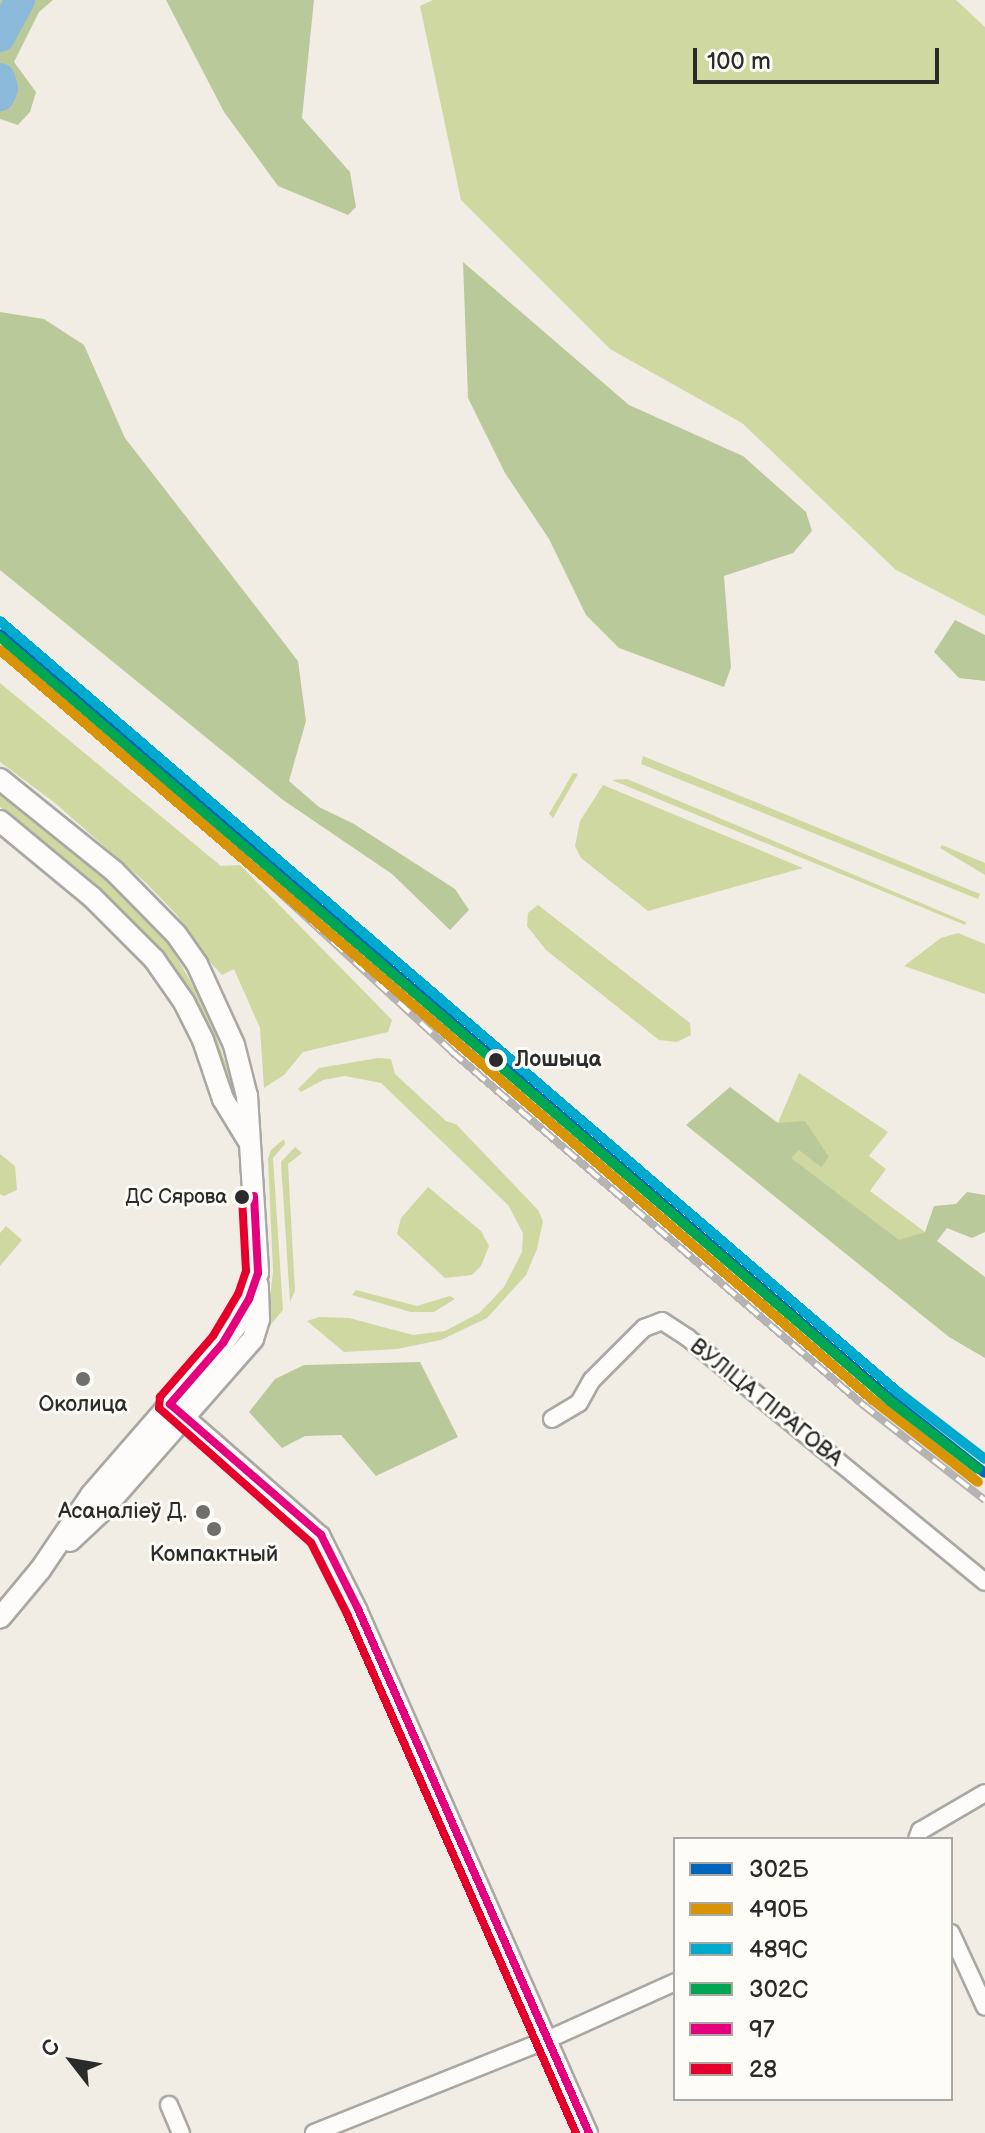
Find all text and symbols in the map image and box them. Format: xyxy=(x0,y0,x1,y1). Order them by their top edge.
scale bar xyxy=(697,32,943,82)
text: 100 m xyxy=(707,47,771,76)
place label: Лошыца xyxy=(515,1047,601,1073)
marker: Лошыца xyxy=(484,1048,508,1072)
place label: ДС Сярова xyxy=(126,1185,227,1209)
marker: ДС Сярова xyxy=(234,1189,250,1205)
street label: ВУЛІЦА ПІРАГОВА xyxy=(684,1333,848,1473)
marker: Околица xyxy=(74,1370,92,1388)
place label: Околица xyxy=(38,1392,128,1418)
place label: Асаналіеў Д. xyxy=(58,1499,187,1525)
marker: Асаналіеў Д. xyxy=(194,1503,212,1521)
marker: Компактный xyxy=(205,1520,223,1538)
place label: Компактный xyxy=(150,1542,278,1568)
legend xyxy=(673,1837,953,2101)
text: 302Б xyxy=(749,1855,809,1884)
text: 490Б xyxy=(749,1895,808,1924)
text: 489С xyxy=(749,1935,808,1964)
text: 302С xyxy=(749,1975,808,2004)
text: 97 xyxy=(749,2015,775,2044)
north arrow xyxy=(32,2021,112,2101)
text: С xyxy=(35,2035,67,2062)
text: 28 xyxy=(749,2055,777,2084)

